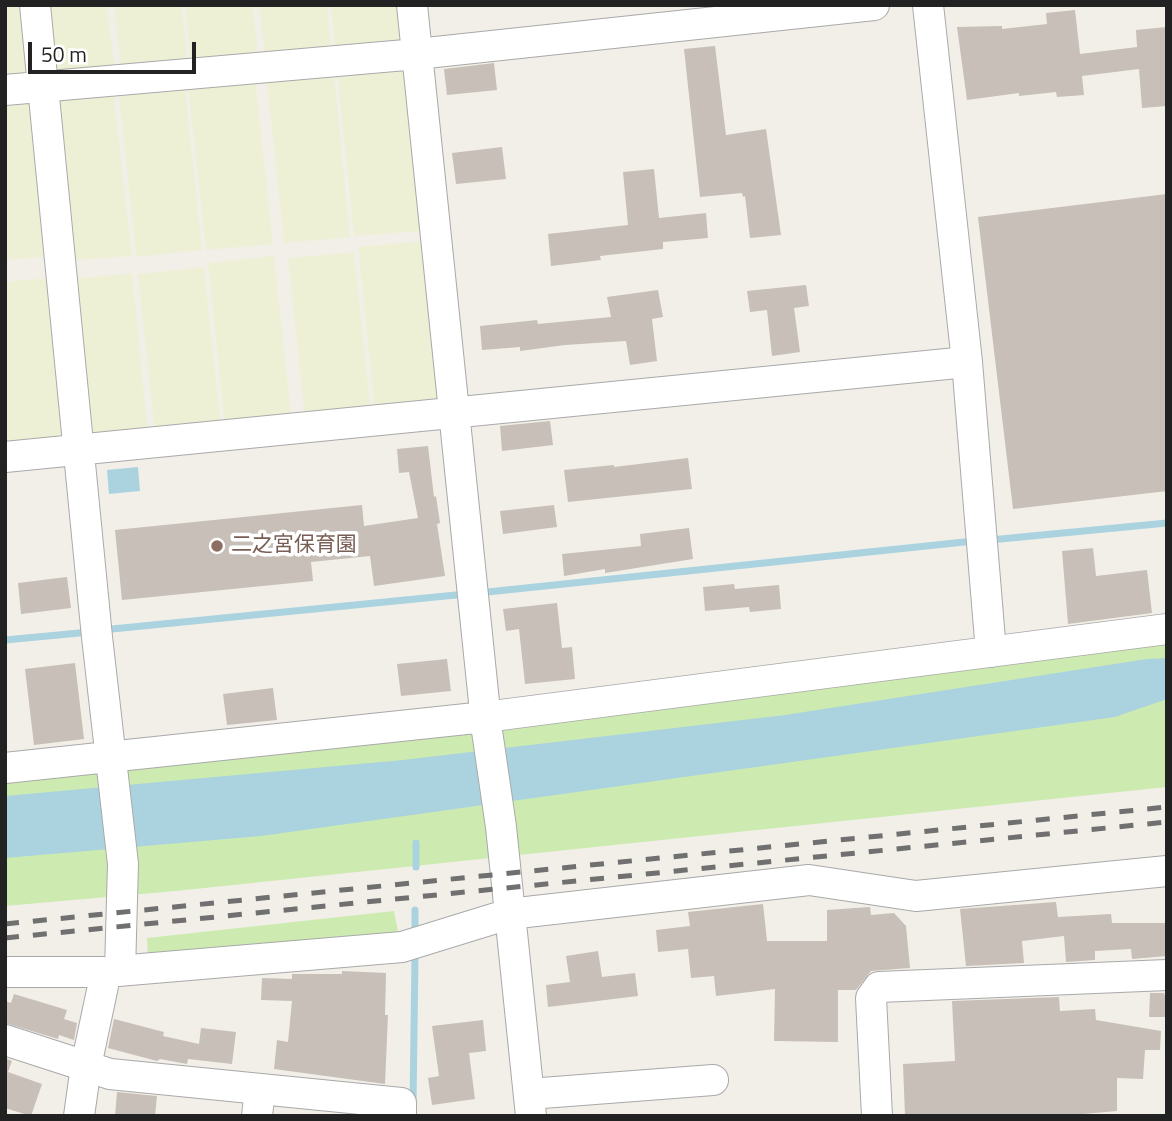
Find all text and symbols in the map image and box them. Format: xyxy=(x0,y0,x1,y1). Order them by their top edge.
scale bar xyxy=(32,28,200,72)
text: 50 m xyxy=(41,38,87,70)
place label: 二之宮保育園 xyxy=(231,533,357,559)
marker: 二之宮保育園 xyxy=(209,538,225,554)

